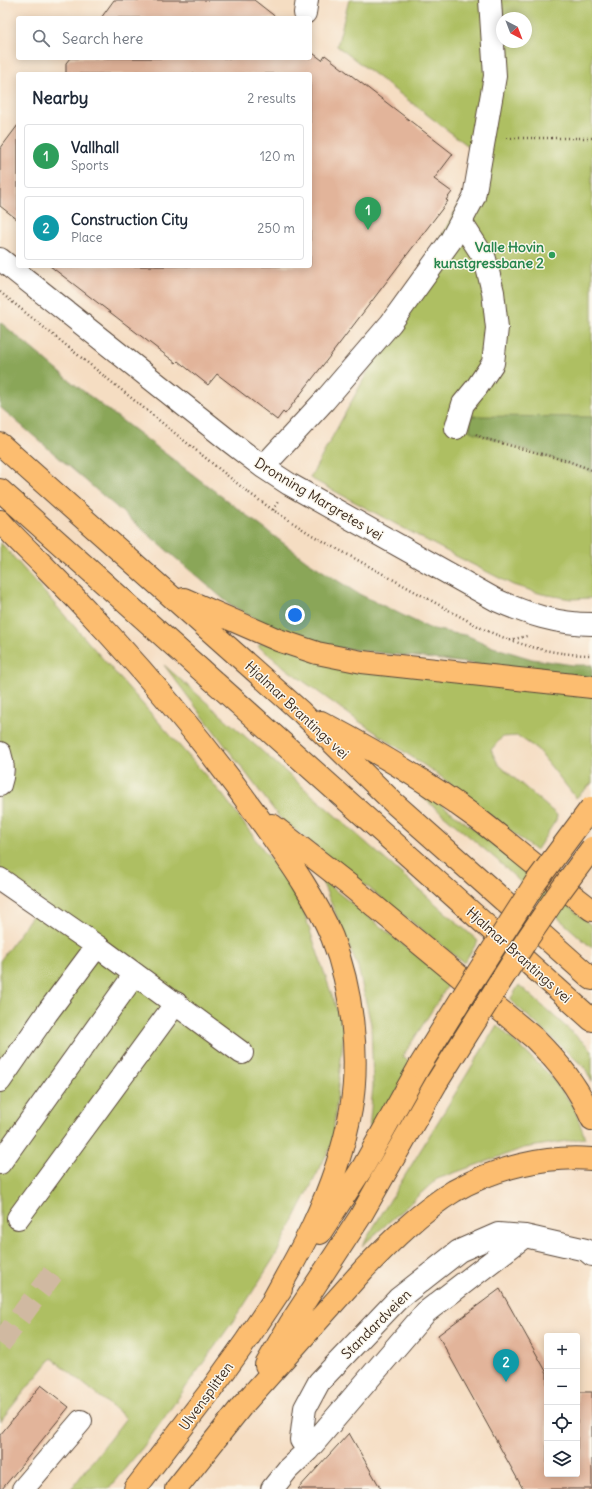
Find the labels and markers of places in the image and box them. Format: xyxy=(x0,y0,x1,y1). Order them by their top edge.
pin: 1 xyxy=(355,197,381,230)
place label: Valle Hovin kunstgressbane 2 xyxy=(434,238,544,272)
marker: Valle Hovin kunstgressbane 2 xyxy=(547,250,557,260)
pin: 2 xyxy=(493,1349,519,1382)

